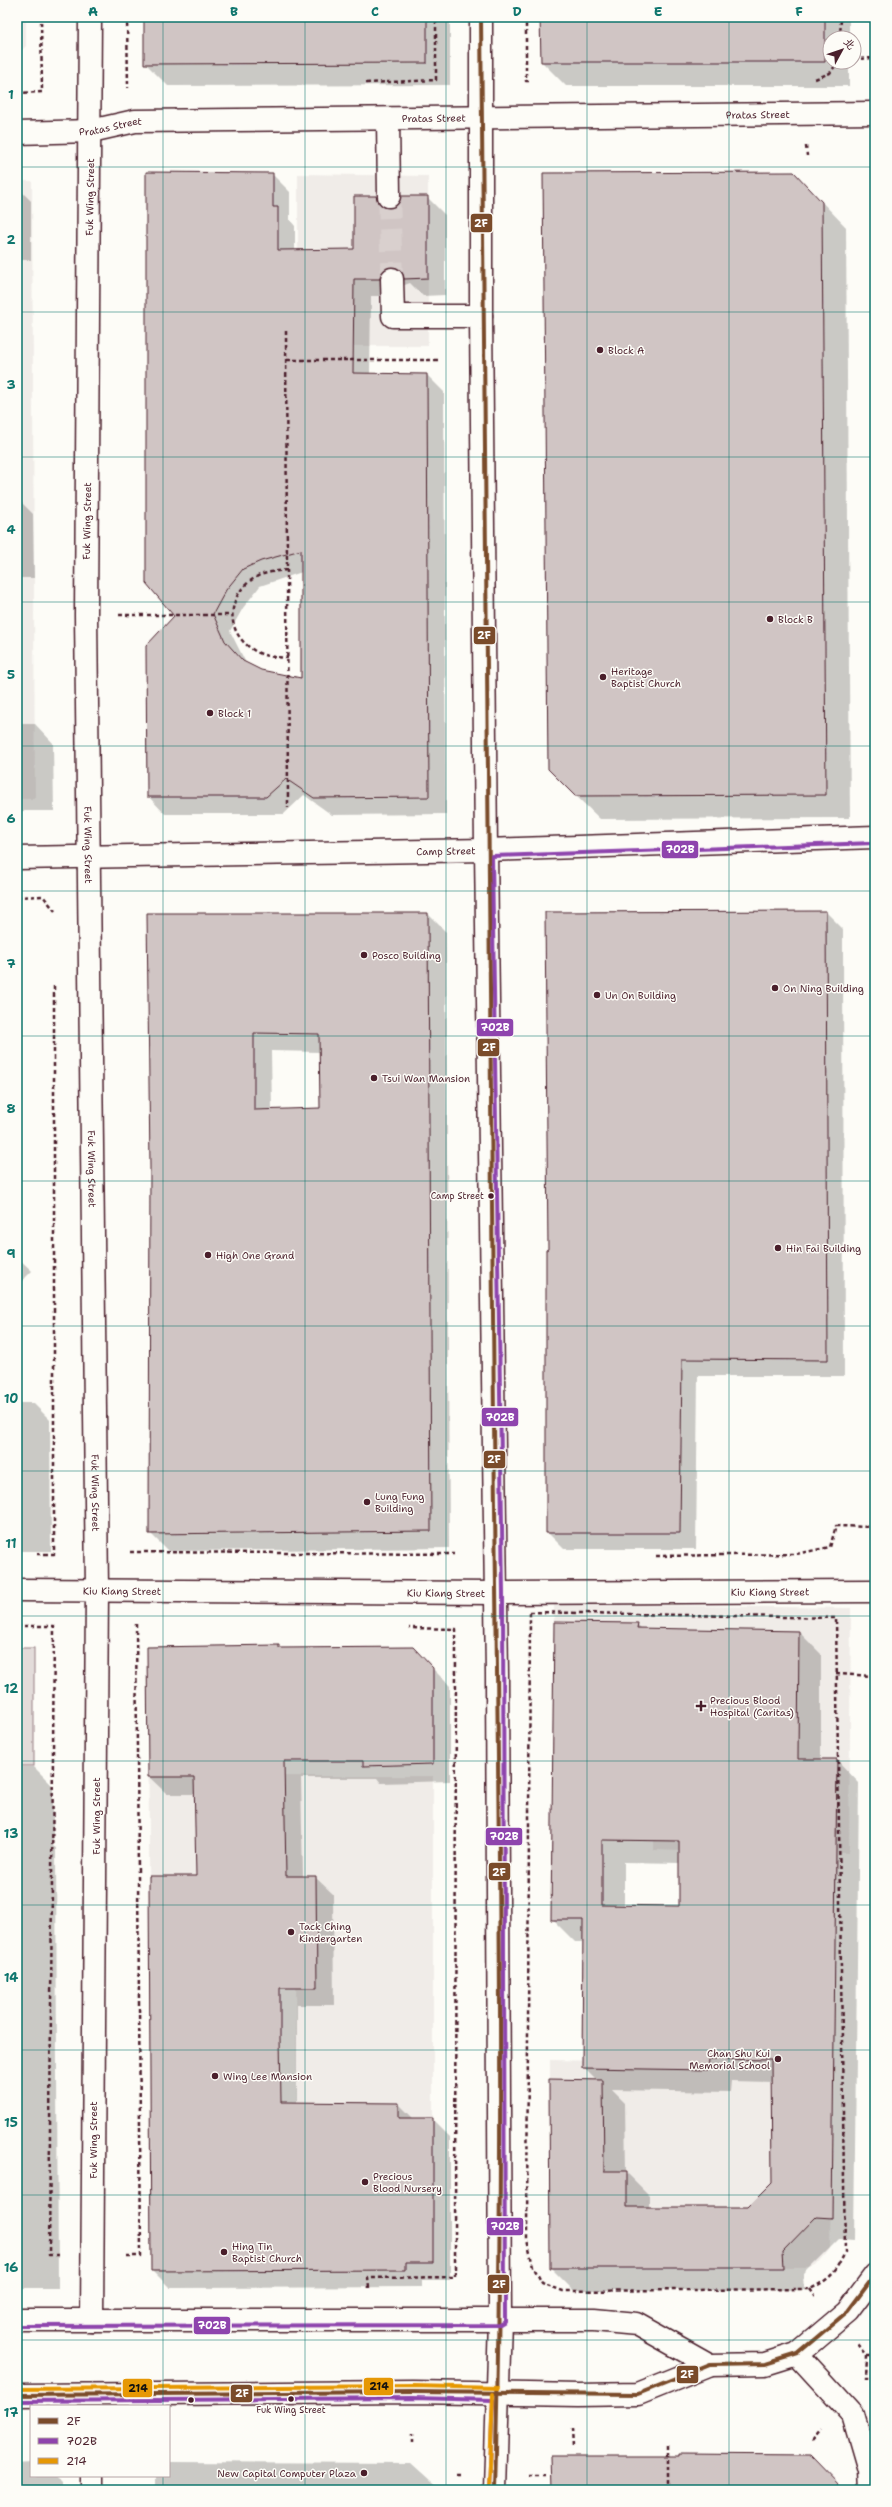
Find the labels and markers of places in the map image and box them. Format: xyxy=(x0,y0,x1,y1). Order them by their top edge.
place label: Block A xyxy=(608,344,644,357)
marker: Block A xyxy=(595,345,605,355)
place label: Block B xyxy=(778,613,813,626)
marker: Block B xyxy=(765,614,775,624)
place label: Heritage Baptist Church xyxy=(611,665,681,690)
marker: Heritage Baptist Church xyxy=(598,672,608,682)
place label: Block 1 xyxy=(218,707,251,720)
marker: Block 1 xyxy=(205,708,215,718)
place label: Posco Building xyxy=(372,949,441,962)
marker: Posco Building xyxy=(359,950,369,960)
place label: On Ning Building xyxy=(783,982,864,995)
marker: On Ning Building xyxy=(770,983,780,993)
place label: Un On Building xyxy=(605,989,676,1002)
marker: Un On Building xyxy=(592,990,602,1000)
place label: Tsui Wan Mansion xyxy=(382,1072,470,1085)
marker: Tsui Wan Mansion xyxy=(369,1073,379,1083)
place label: Camp Street xyxy=(431,1190,484,1202)
marker: Camp Street xyxy=(486,1191,496,1201)
place label: Hin Fai Building xyxy=(786,1242,861,1255)
marker: Hin Fai Building xyxy=(773,1243,783,1253)
place label: High One Grand xyxy=(216,1249,295,1262)
marker: High One Grand xyxy=(203,1250,213,1260)
place label: Lung Fung Building xyxy=(375,1490,425,1515)
marker: Lung Fung Building xyxy=(362,1497,372,1507)
place label: Precious Blood Hospital (Caritas) xyxy=(710,1694,794,1719)
marker: Precious Blood Hospital (Caritas) xyxy=(695,1700,707,1712)
place label: Tack Ching Kindergarten xyxy=(299,1920,362,1945)
marker: Tack Ching Kindergarten xyxy=(286,1927,296,1937)
place label: Chan Shu Kui Memorial School xyxy=(689,2047,770,2072)
marker: Chan Shu Kui Memorial School xyxy=(773,2054,783,2064)
place label: Wing Lee Mansion xyxy=(223,2070,312,2083)
marker: Wing Lee Mansion xyxy=(210,2071,220,2081)
place label: Precious Blood Nursery xyxy=(373,2170,442,2195)
marker: Precious Blood Nursery xyxy=(360,2177,370,2187)
place label: Hing Tin Baptist Church xyxy=(232,2240,302,2265)
marker: Hing Tin Baptist Church xyxy=(219,2247,229,2257)
marker: Fuk Wing Street xyxy=(286,2394,296,2404)
unlabelled marker xyxy=(186,2395,196,2405)
place label: Fuk Wing Street xyxy=(256,2404,326,2416)
place label: New Capital Computer Plaza xyxy=(217,2467,357,2480)
marker: New Capital Computer Plaza xyxy=(359,2468,369,2478)

